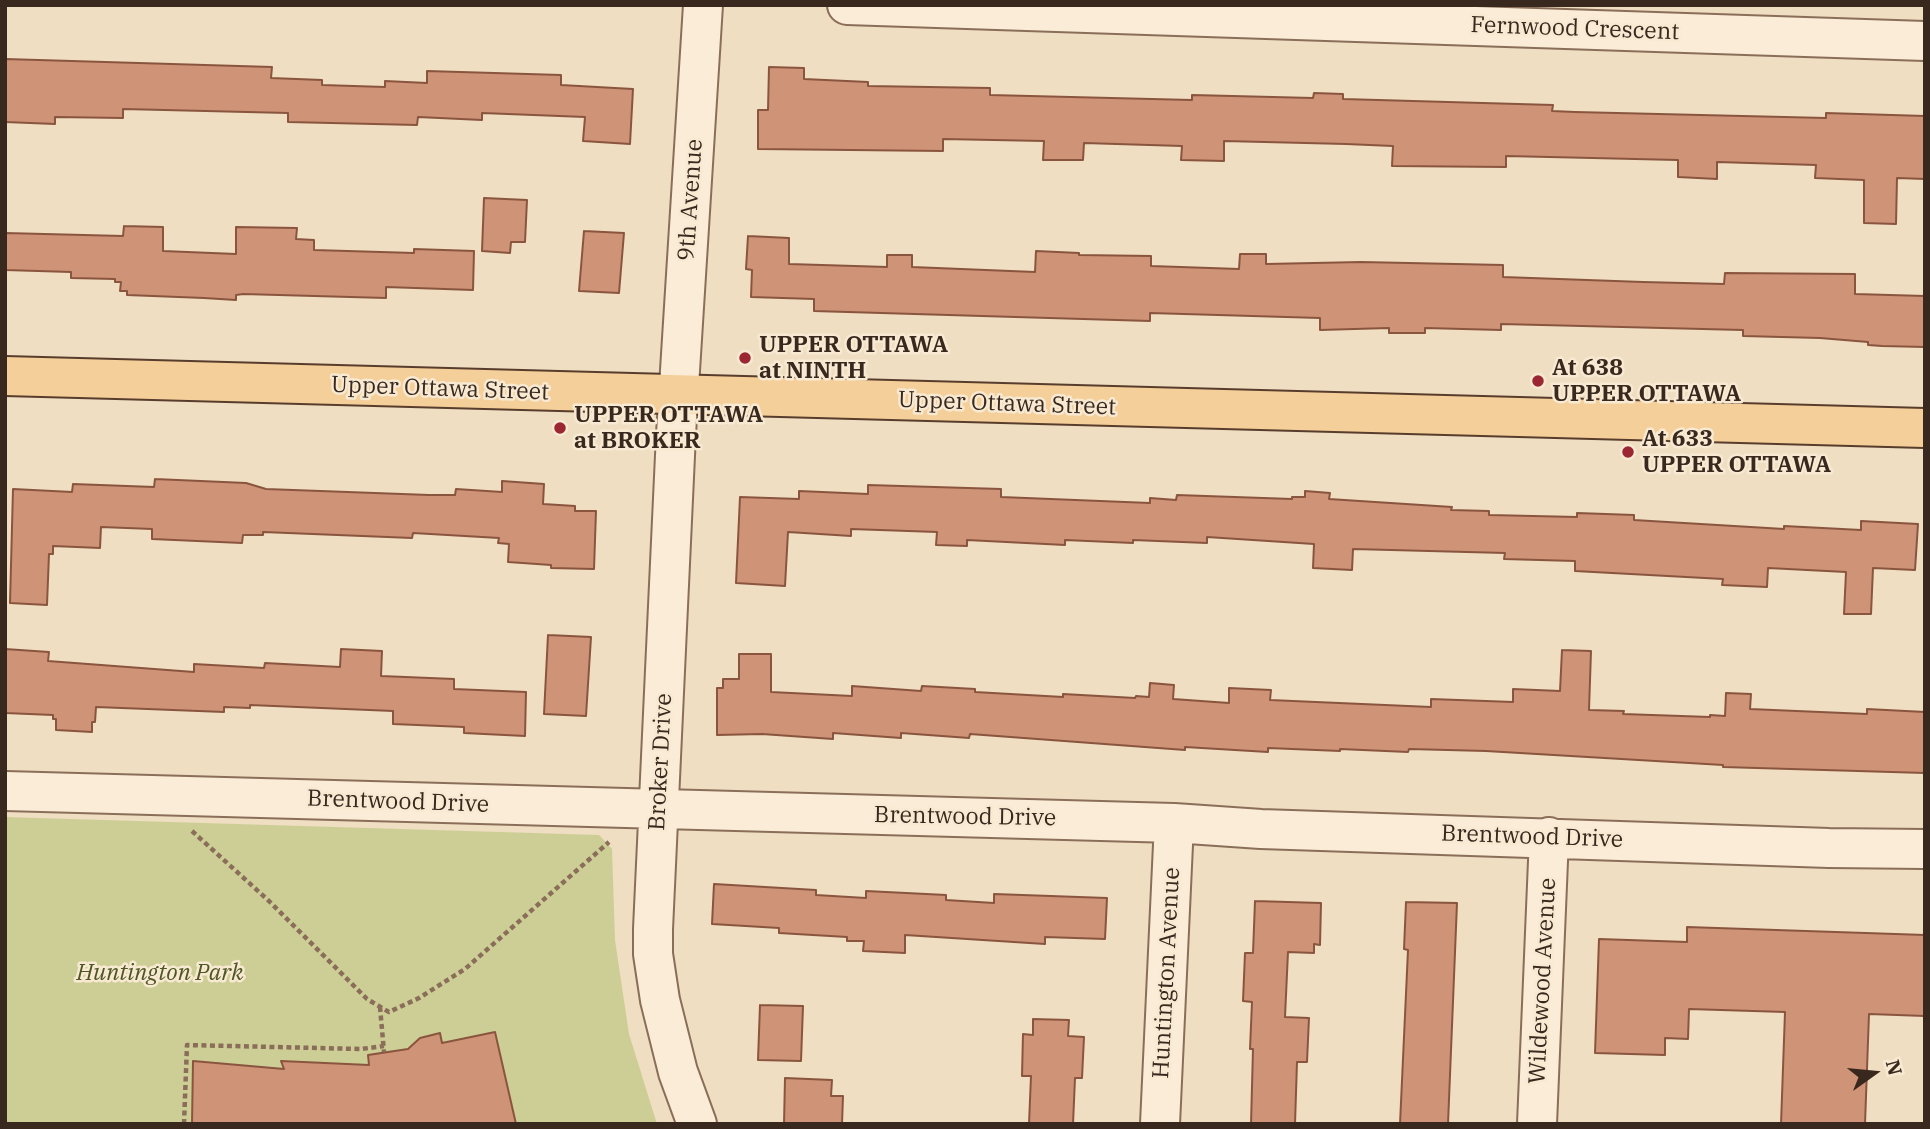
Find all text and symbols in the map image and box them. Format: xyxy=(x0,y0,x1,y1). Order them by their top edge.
street label: Fernwood Crescent xyxy=(1470,12,1680,46)
street label: 9th Avenue xyxy=(673,138,709,262)
place label: UPPER OTTAWA at NINTH xyxy=(759,331,948,385)
marker: UPPER OTTAWA at NINTH xyxy=(737,350,753,366)
place label: At 638 UPPER OTTAWA xyxy=(1552,354,1741,408)
street label: Upper Ottawa Street xyxy=(330,371,550,407)
marker: At 638 UPPER OTTAWA xyxy=(1530,373,1546,389)
street label: Upper Ottawa Street xyxy=(897,386,1117,422)
place label: UPPER OTTAWA at BROKER xyxy=(574,401,763,455)
marker: UPPER OTTAWA at BROKER xyxy=(552,420,568,436)
place label: At 633 UPPER OTTAWA xyxy=(1642,425,1831,479)
marker: At 633 UPPER OTTAWA xyxy=(1620,444,1636,460)
street label: Broker Drive xyxy=(644,693,678,831)
street label: Brentwood Drive xyxy=(306,785,490,819)
street label: Brentwood Drive xyxy=(874,802,1056,832)
street label: Brentwood Drive xyxy=(1440,820,1624,854)
street label: Huntington Avenue xyxy=(1148,867,1186,1079)
street label: Wildewood Avenue xyxy=(1524,877,1562,1085)
park label: Huntington Park xyxy=(76,959,244,987)
north arrow xyxy=(1839,1038,1909,1108)
text: N xyxy=(1881,1057,1908,1078)

